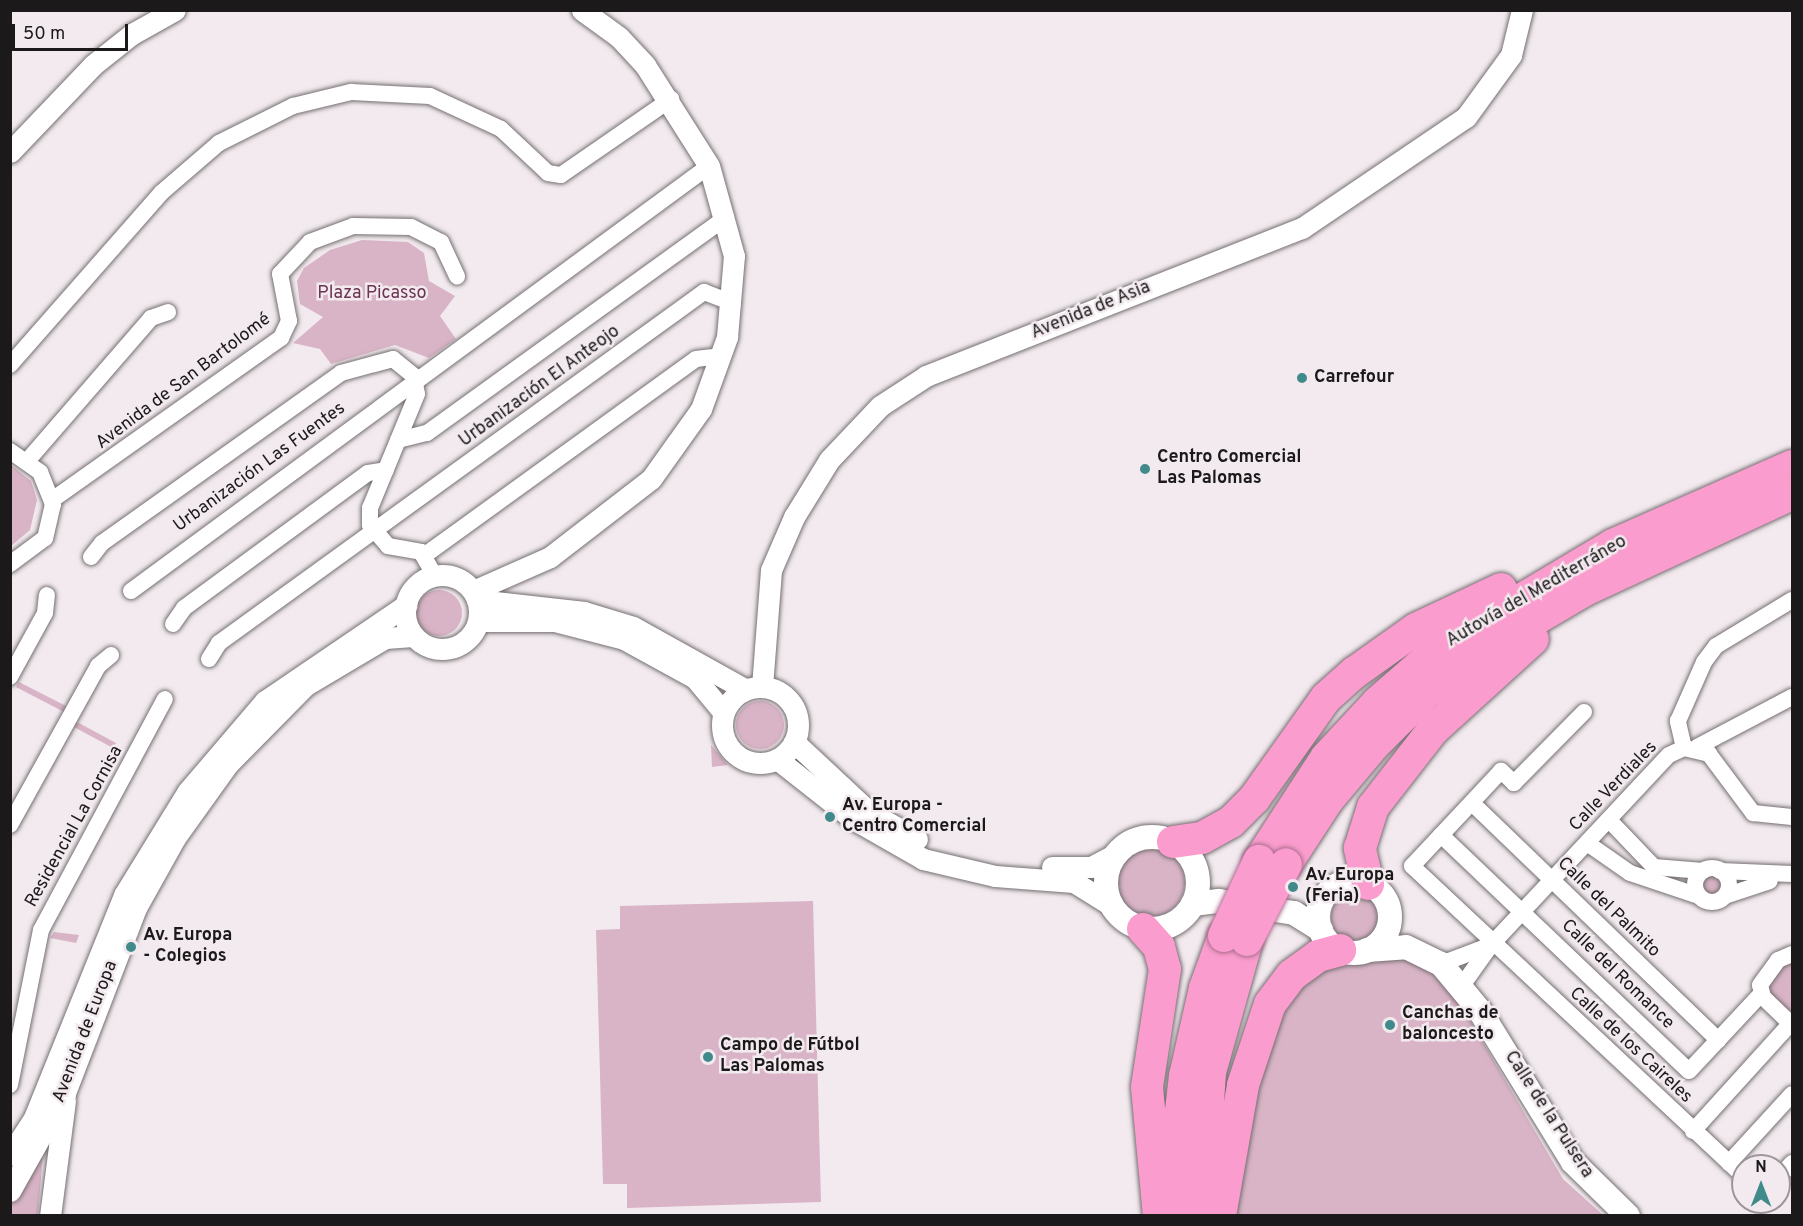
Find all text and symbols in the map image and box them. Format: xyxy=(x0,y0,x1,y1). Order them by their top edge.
scale bar xyxy=(15,12,130,50)
text: 50 m xyxy=(23,23,65,46)
street label: Avenida de Asia xyxy=(1028,277,1154,345)
park label: Plaza Picasso xyxy=(317,283,427,305)
street label: Avenida de San Bartolomé xyxy=(92,309,276,455)
street label: Urbanización El Anteojo xyxy=(455,321,625,453)
place label: Carrefour xyxy=(1314,367,1394,389)
marker: Carrefour xyxy=(1295,371,1309,385)
street label: Urbanización Las Fuentes xyxy=(170,398,350,538)
place label: Centro Comercial Las Palomas xyxy=(1157,448,1302,490)
marker: Centro Comercial Las Palomas xyxy=(1138,462,1152,476)
street label: Autovía del Mediterráneo xyxy=(1443,531,1631,653)
street label: Calle Verdiales xyxy=(1565,737,1663,837)
street label: Residencial La Cornisa xyxy=(22,743,128,911)
place label: Av. Europa - Centro Comercial xyxy=(842,796,987,838)
marker: Av. Europa - Centro Comercial xyxy=(823,810,837,824)
street label: Calle del Palmito xyxy=(1552,853,1664,963)
place label: Av. Europa (Feria) xyxy=(1305,866,1394,908)
marker: Av. Europa (Feria) xyxy=(1286,880,1300,894)
street label: Calle del Romance xyxy=(1556,915,1678,1035)
place label: Av. Europa - Colegios xyxy=(143,926,232,968)
marker: Av. Europa - Colegios xyxy=(124,940,138,954)
street label: Avenida de Europa xyxy=(49,958,123,1106)
street label: Calle de los Caireles xyxy=(1564,983,1696,1109)
place label: Canchas de baloncesto xyxy=(1402,1004,1499,1046)
marker: Canchas de baloncesto xyxy=(1383,1018,1397,1032)
place label: Campo de Fútbol Las Palomas xyxy=(720,1036,860,1078)
street label: Calle de la Pulsera xyxy=(1499,1047,1597,1183)
marker: Campo de Fútbol Las Palomas xyxy=(701,1050,715,1064)
north arrow xyxy=(1731,1154,1791,1214)
text: N xyxy=(1755,1158,1767,1178)

